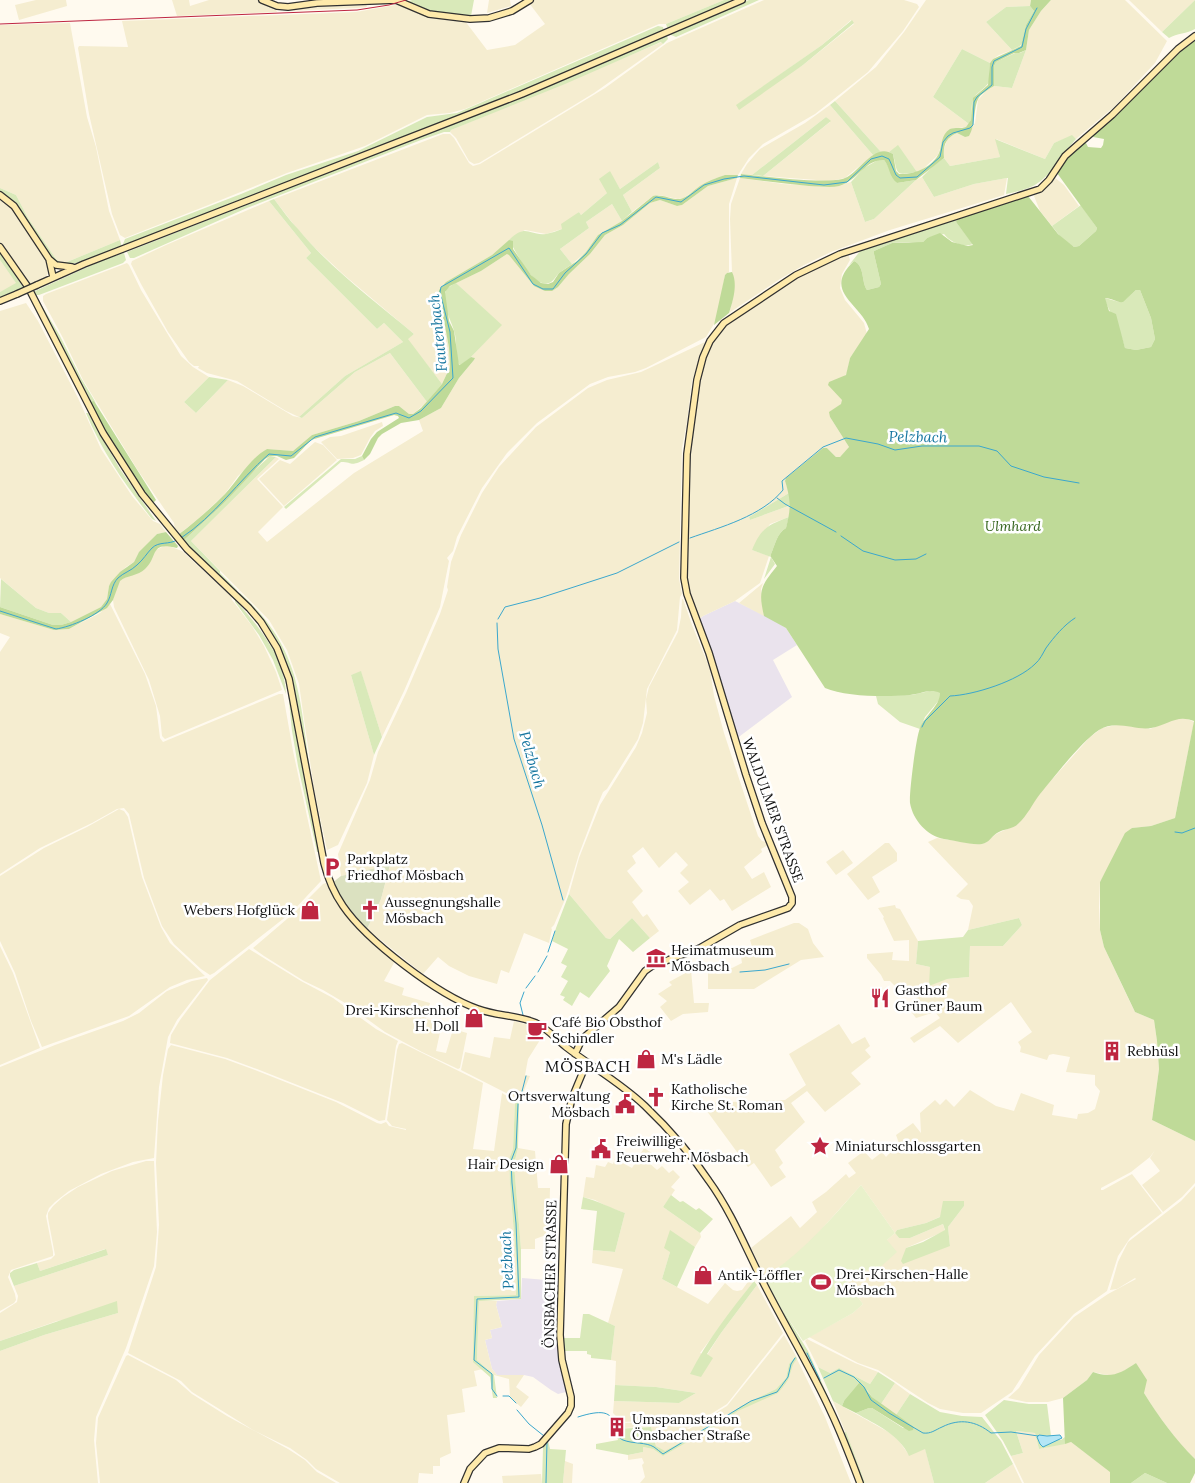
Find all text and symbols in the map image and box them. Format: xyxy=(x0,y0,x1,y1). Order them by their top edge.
water label: Fautenbach xyxy=(424,293,451,373)
water label: Pelzbach xyxy=(888,426,948,447)
park label: Ulmhard xyxy=(985,517,1041,535)
water label: Pelzbach xyxy=(515,729,550,791)
street label: WALDULMER STRASSE xyxy=(738,735,808,885)
place label: Parkplatz Friedhof Mösbach xyxy=(347,850,464,884)
parking icon: Parkplatz Friedhof Mösbach xyxy=(321,856,343,878)
place label: Aussegnungshalle Mösbach xyxy=(384,893,501,927)
shop icon: Webers Hofglück xyxy=(299,899,321,921)
church icon: Aussegnungshalle Mösbach xyxy=(359,899,381,921)
place label: Webers Hofglück xyxy=(183,901,295,919)
place label: Heimatmuseum Mösbach xyxy=(671,941,774,975)
museum icon: Heimatmuseum Mösbach xyxy=(645,947,667,969)
place label: Gasthof Grüner Baum xyxy=(895,981,983,1015)
restaurant icon: Gasthof Grüner Baum xyxy=(869,987,891,1009)
place label: Drei-Kirschenhof H. Doll xyxy=(345,1001,460,1035)
shop icon: Drei-Kirschenhof H. Doll xyxy=(463,1007,485,1029)
place label: Café Bio Obsthof Schindler xyxy=(552,1013,663,1047)
cafe icon: Café Bio Obsthof Schindler xyxy=(526,1019,548,1041)
building icon: Rebhüsl xyxy=(1101,1040,1123,1062)
place label: Rebhüsl xyxy=(1127,1042,1179,1060)
shop icon: M's Lädle xyxy=(635,1048,657,1070)
place label: M's Lädle xyxy=(661,1050,723,1068)
district label: MÖSBACH xyxy=(545,1056,631,1076)
place label: Katholische Kirche St. Roman xyxy=(671,1080,784,1114)
church icon: Katholische Kirche St. Roman xyxy=(645,1086,667,1108)
place label: Ortsverwaltung Mösbach xyxy=(508,1087,610,1121)
public building icon: Ortsverwaltung Mösbach xyxy=(614,1093,636,1115)
place label: Freiwillige Feuerwehr Mösbach xyxy=(616,1132,749,1166)
place icon: Miniaturschlossgarten xyxy=(809,1135,831,1157)
place label: Miniaturschlossgarten xyxy=(835,1137,982,1155)
public building icon: Freiwillige Feuerwehr Mösbach xyxy=(590,1138,612,1160)
shop icon: Hair Design xyxy=(548,1153,570,1175)
place label: Hair Design xyxy=(468,1155,544,1173)
street label: ÖNSBACHER STRASSE xyxy=(540,1199,560,1348)
water label: Pelzbach xyxy=(495,1230,518,1290)
shop icon: Antik-Löffler xyxy=(692,1264,714,1286)
place label: Drei-Kirschen-Halle Mösbach xyxy=(836,1265,969,1299)
place label: Antik-Löffler xyxy=(717,1266,802,1284)
sports icon: Drei-Kirschen-Halle Mösbach xyxy=(810,1271,832,1293)
place label: Umspannstation Önsbacher Straße xyxy=(632,1410,751,1444)
building icon: Umspannstation Önsbacher Straße xyxy=(606,1416,628,1438)

